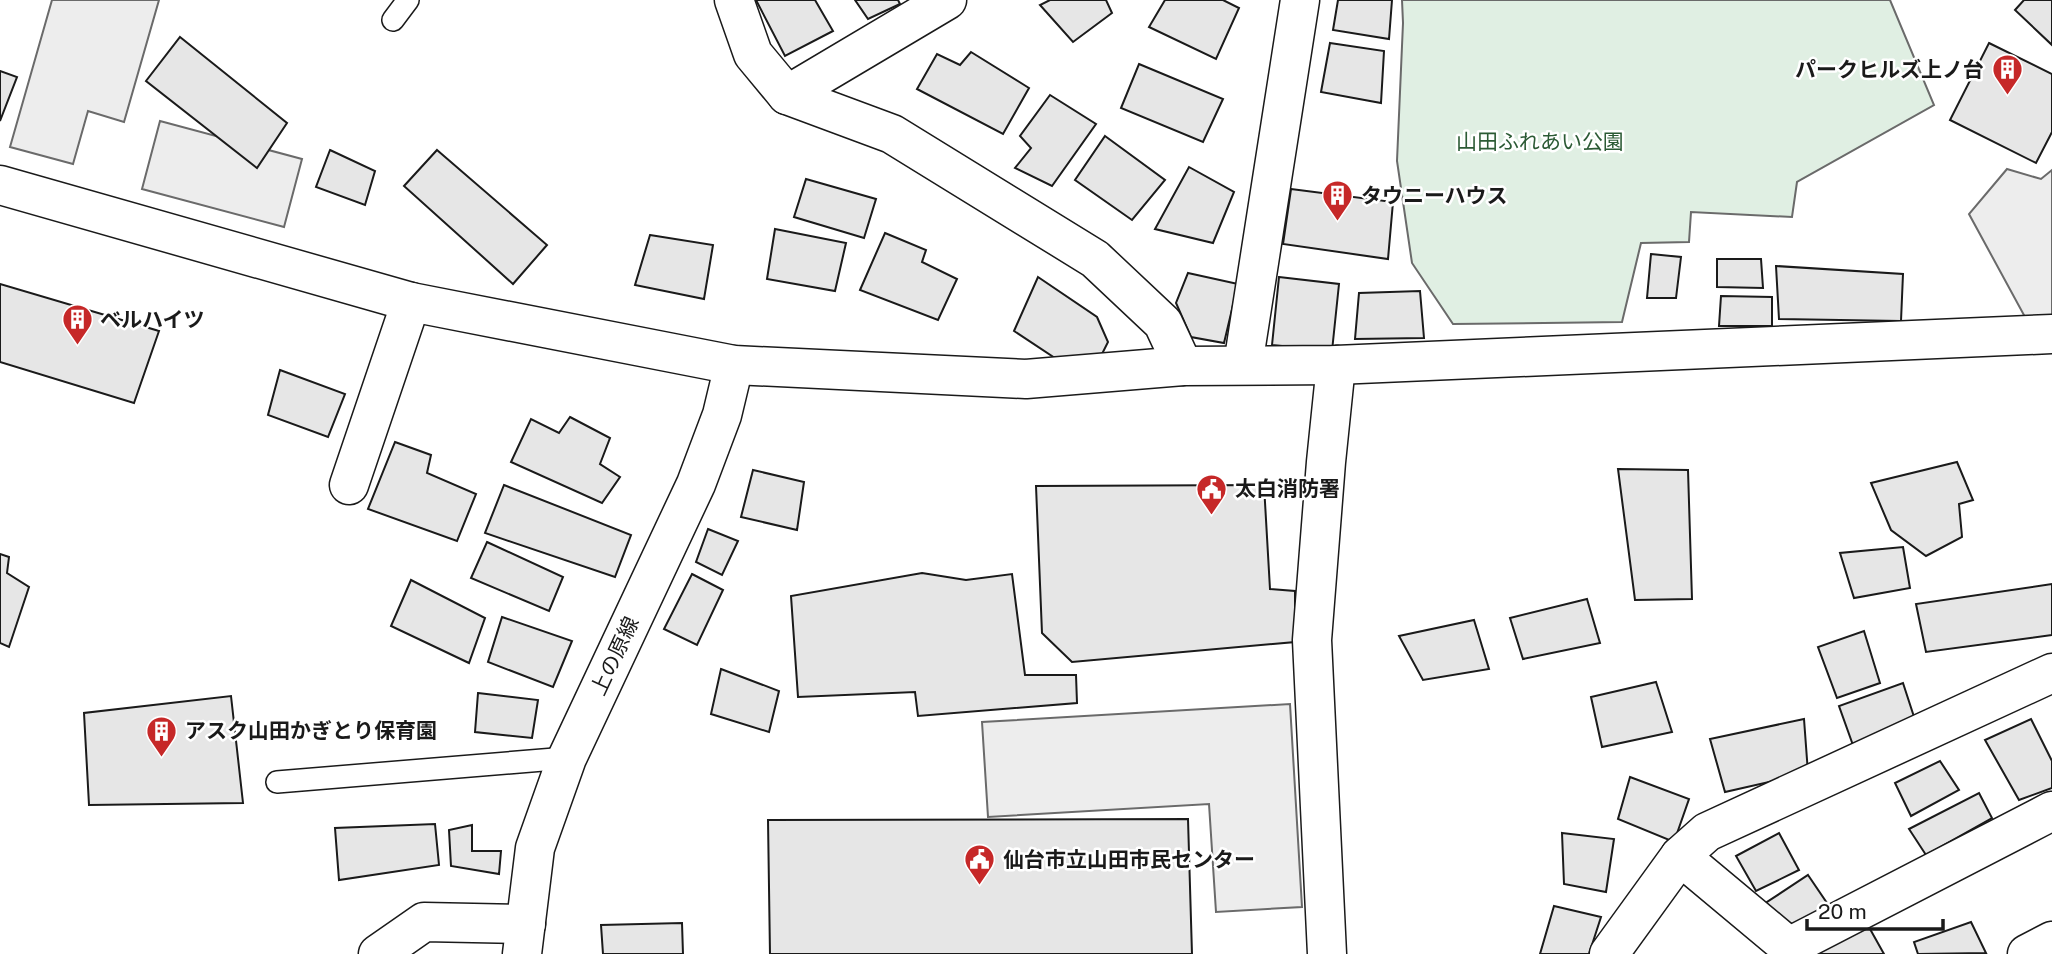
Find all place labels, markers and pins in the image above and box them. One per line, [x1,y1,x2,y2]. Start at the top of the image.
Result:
building icon: パークヒルズ上ノ台 [1990,53,2024,97]
place label: パークヒルズ上ノ台 [1795,57,1984,82]
building icon: タウニーハウス [1321,179,1355,223]
place label: タウニーハウス [1361,183,1508,208]
building icon: ベルハイツ [60,303,94,347]
place label: ベルハイツ [100,307,205,332]
public building icon: 太白消防署 [1195,472,1229,516]
place label: 太白消防署 [1235,476,1340,501]
building icon: アスク山田かぎとり保育園 [145,714,179,758]
place label: アスク山田かぎとり保育園 [185,718,437,743]
public building icon: 仙台市立山田市民センター [963,843,997,887]
place label: 仙台市立山田市民センター [1003,847,1255,872]

